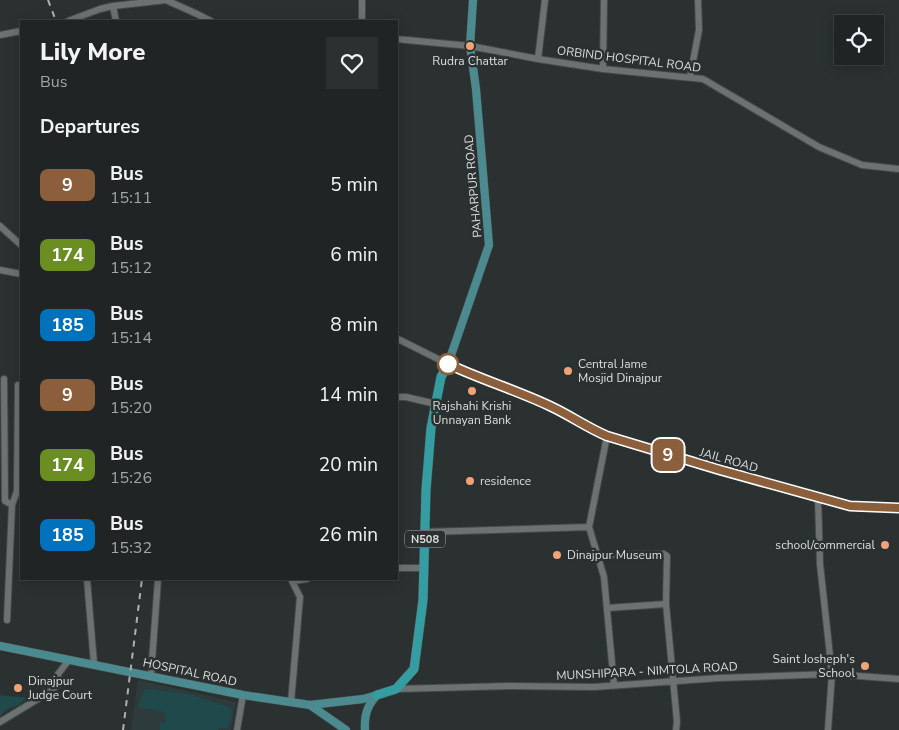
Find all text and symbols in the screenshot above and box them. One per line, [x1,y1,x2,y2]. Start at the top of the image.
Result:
map controls [834,15,884,65]
button: locate [834,15,884,65]
text: Lily More [40,36,145,68]
button: heart [326,37,378,89]
marker: Rudra Chattar [464,40,476,52]
street label: ORBIND HOSPITAL ROAD [556,42,702,76]
place label: Rudra Chattar [432,53,508,69]
text: Bus [40,71,68,93]
text: Departures [40,114,140,140]
street label: PAHARPUR ROAD [461,134,485,238]
text: Bus [110,161,143,187]
text: 5 min [330,172,378,198]
text: 9 [62,173,73,197]
text: 15:11 [110,187,152,209]
text: Bus [110,231,143,257]
text: 6 min [330,242,378,268]
text: 174 [51,243,84,267]
text: 15:12 [110,257,152,279]
text: Bus [110,301,143,327]
text: 8 min [330,312,378,338]
text: 185 [51,313,84,337]
text: 15:14 [110,327,152,349]
unlabelled marker [437,353,459,375]
place label: Central Jame Mosjid Dinajpur [578,356,663,386]
marker: Central Jame Mosjid Dinajpur [562,365,574,377]
text: Bus [110,371,143,397]
text: 14 min [319,382,378,408]
text: 9 [62,383,73,407]
marker: Rajshahi Krishi Unnayan Bank [466,385,478,397]
text: 15:20 [110,397,152,419]
place label: Rajshahi Krishi Unnayan Bank [433,398,512,428]
line badge: 9 [652,439,684,471]
text: Bus [110,441,143,467]
text: 9 [663,443,673,467]
street label: JAIL ROAD [697,444,760,476]
text: 20 min [319,452,378,478]
text: 174 [51,453,84,477]
text: 15:26 [110,467,152,489]
place label: residence [480,473,531,489]
marker: residence [464,475,476,487]
text: Bus [110,511,143,537]
text: 26 min [319,522,378,548]
text: 185 [51,523,84,547]
road number: N508 [405,530,445,548]
text: 15:32 [110,537,152,559]
place label: school/commercial [775,537,875,553]
marker: school/commercial [879,539,891,551]
place label: Dinajpur Museum [567,547,662,563]
marker: Dinajpur Museum [551,549,563,561]
place label: Saint Josheph's School [773,651,855,681]
street label: HOSPITAL ROAD [142,654,239,690]
street label: MUNSHIPARA - NIMTOLA ROAD [556,658,738,684]
marker: Saint Josheph's School [859,660,871,672]
place label: Dinajpur Judge Court [27,673,93,703]
marker: Dinajpur Judge Court [12,682,24,694]

